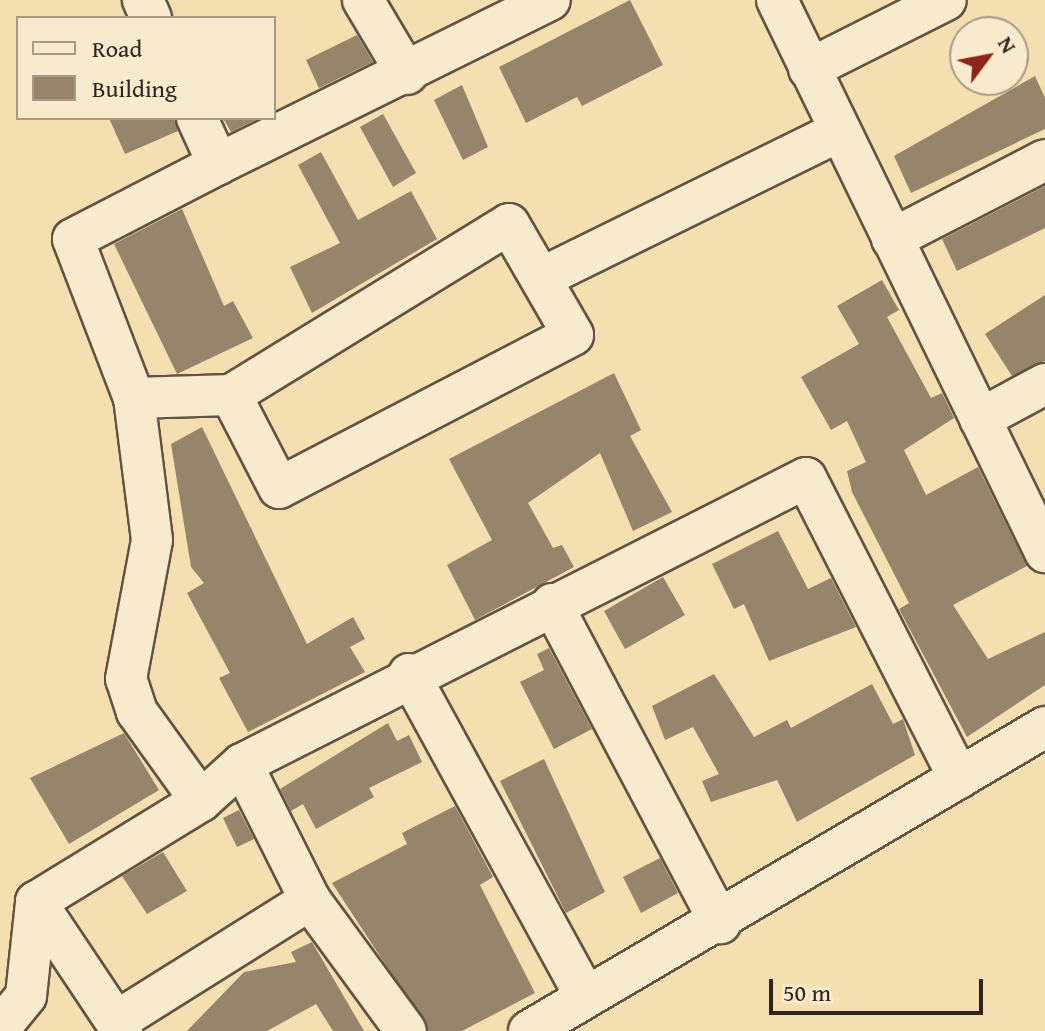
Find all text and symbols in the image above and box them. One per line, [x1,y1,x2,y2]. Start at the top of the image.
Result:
legend [16,16,276,120]
north arrow [949,16,1029,96]
text: N [990,30,1025,59]
text: Road [92,31,142,66]
text: Building [92,71,177,106]
scale bar [773,963,987,1013]
text: 50 m [783,975,831,1010]

